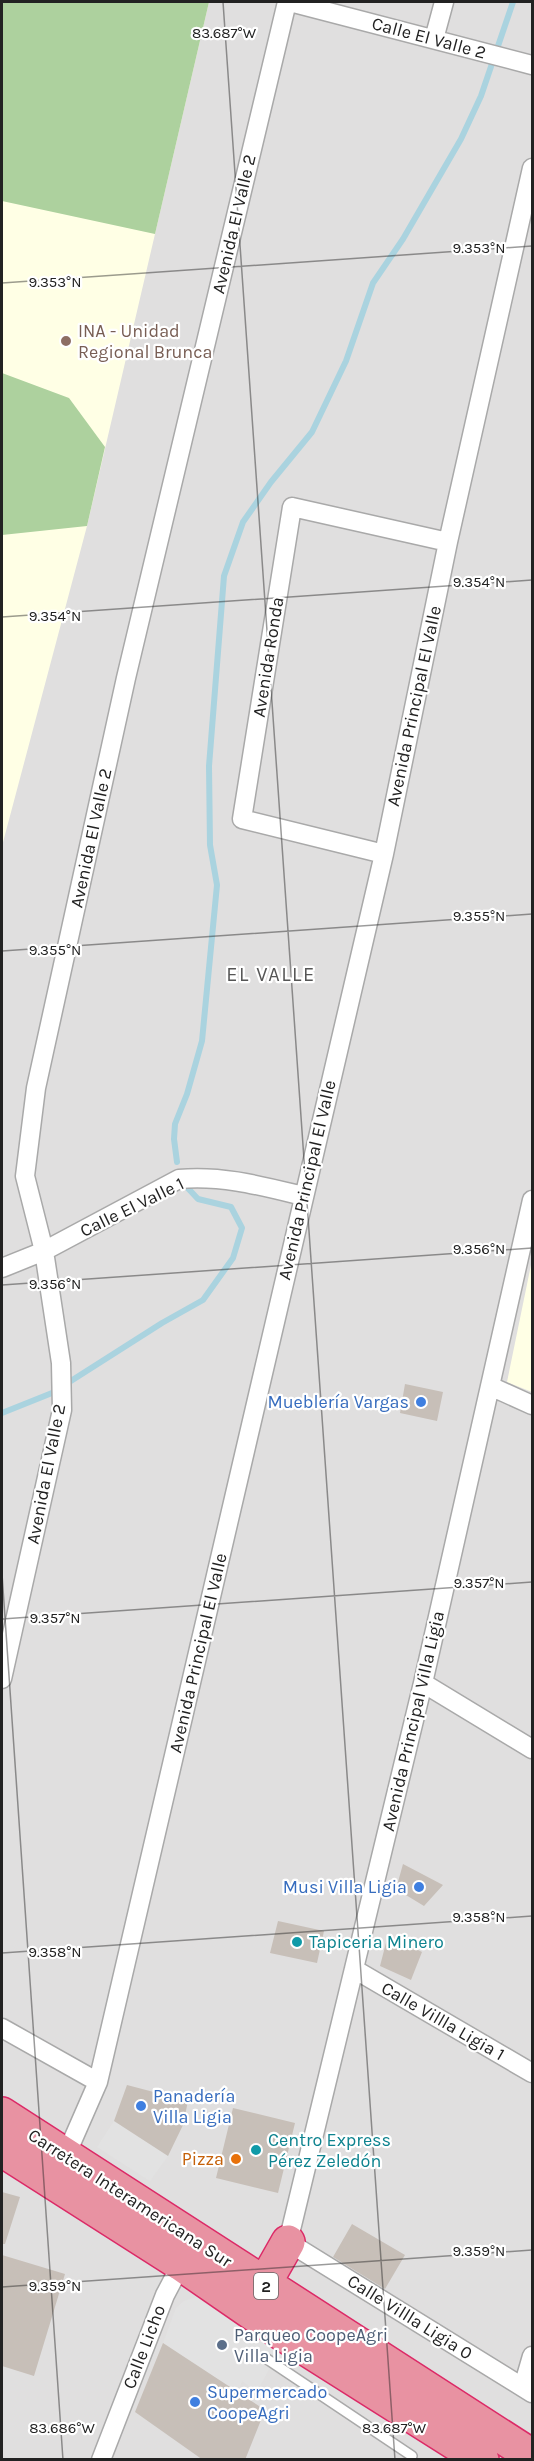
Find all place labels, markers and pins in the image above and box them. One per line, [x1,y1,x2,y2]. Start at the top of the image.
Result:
place label: INA - Unidad Regional Brunca [78,320,212,363]
marker: INA - Unidad Regional Brunca [59,334,73,348]
place label: Mueblería Vargas [267,1391,409,1413]
marker: Mueblería Vargas [414,1395,428,1409]
place label: Musi Villa Ligia [283,1876,407,1898]
marker: Musi Villa Ligia [412,1880,426,1894]
place label: Tapiceria Minero [309,1931,444,1953]
marker: Tapiceria Minero [290,1935,304,1949]
place label: Panadería Villa Ligia [153,2085,235,2128]
marker: Panadería Villa Ligia [134,2099,148,2113]
place label: Centro Express Pérez Zeledón [268,2129,391,2172]
marker: Centro Express Pérez Zeledón [249,2143,263,2157]
place label: Pizza [182,2148,224,2170]
marker: Pizza [229,2152,243,2166]
place label: Parqueo CoopeAgri Villa Ligia [234,2324,388,2367]
marker: Parqueo CoopeAgri Villa Ligia [215,2338,229,2352]
place label: Supermercado CoopeAgri [207,2381,327,2424]
marker: Supermercado CoopeAgri [188,2395,202,2409]

